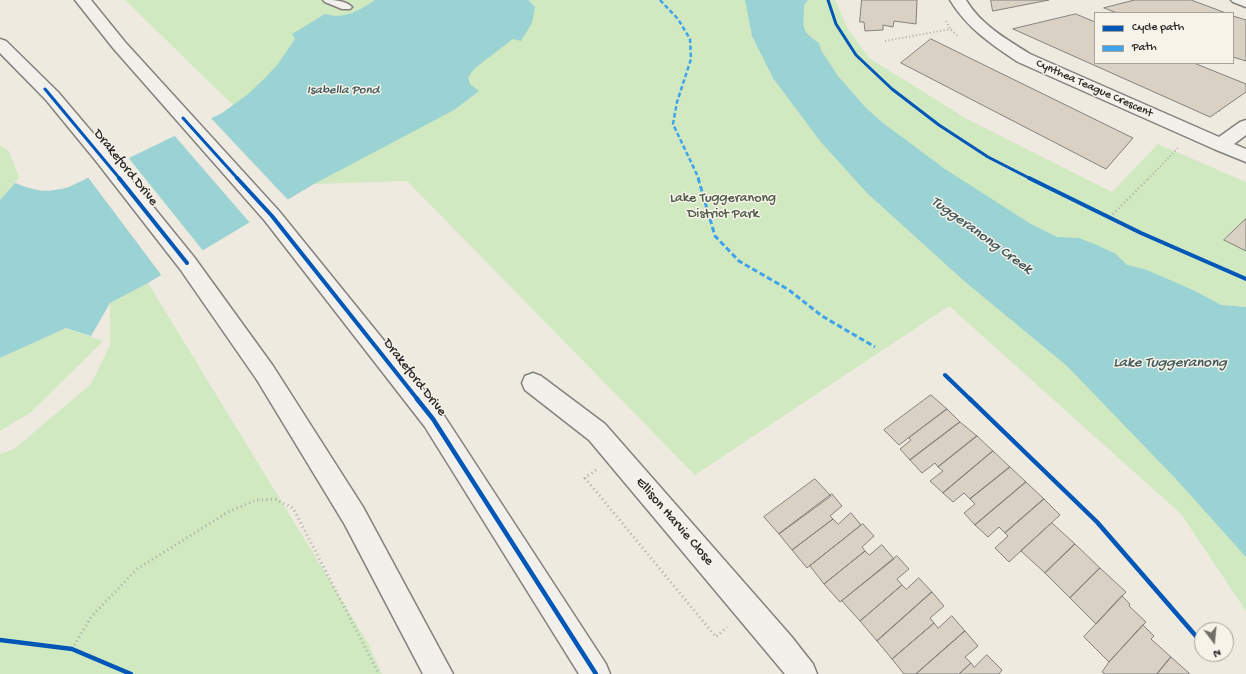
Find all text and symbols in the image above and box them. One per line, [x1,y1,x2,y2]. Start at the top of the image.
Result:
legend [1094,12,1234,64]
text: Cycle path [1132,21,1184,35]
text: Path [1132,41,1157,55]
street label: Cynthea Teague Crescent [1033,57,1155,121]
water label: Isabella Pond [307,83,379,99]
street label: Drakeford Drive [89,126,161,210]
park label: Lake Tuggeranong District Park [670,191,776,224]
water label: Tuggeranong Creek [927,193,1035,279]
street label: Drakeford Drive [378,336,450,420]
water label: Lake Tuggeranong [1113,355,1227,373]
street label: Ellison Harvie Close [631,475,717,569]
north arrow [1194,622,1234,662]
text: N [1212,646,1222,659]

